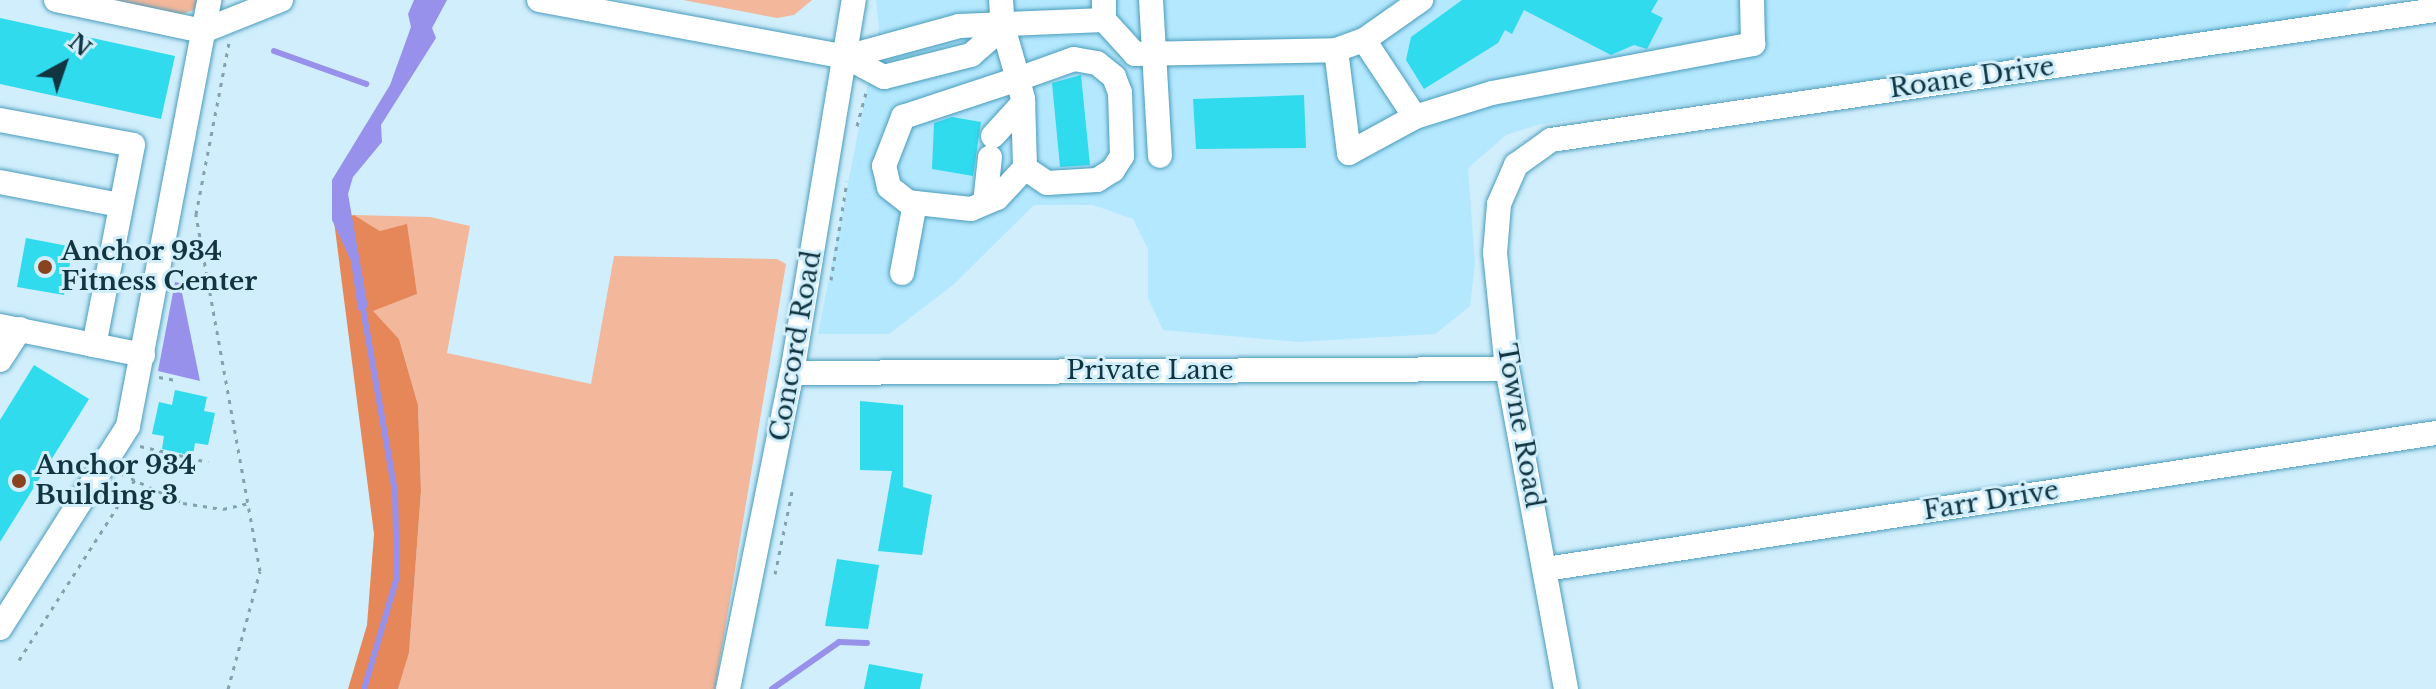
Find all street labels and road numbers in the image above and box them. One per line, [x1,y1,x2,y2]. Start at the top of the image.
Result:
street label: Roane Drive [1888,51,2056,105]
street label: Concord Road [764,248,828,444]
street label: Towne Road [1490,342,1550,510]
street label: Private Lane [1066,355,1234,387]
street label: Farr Drive [1921,475,2061,527]

